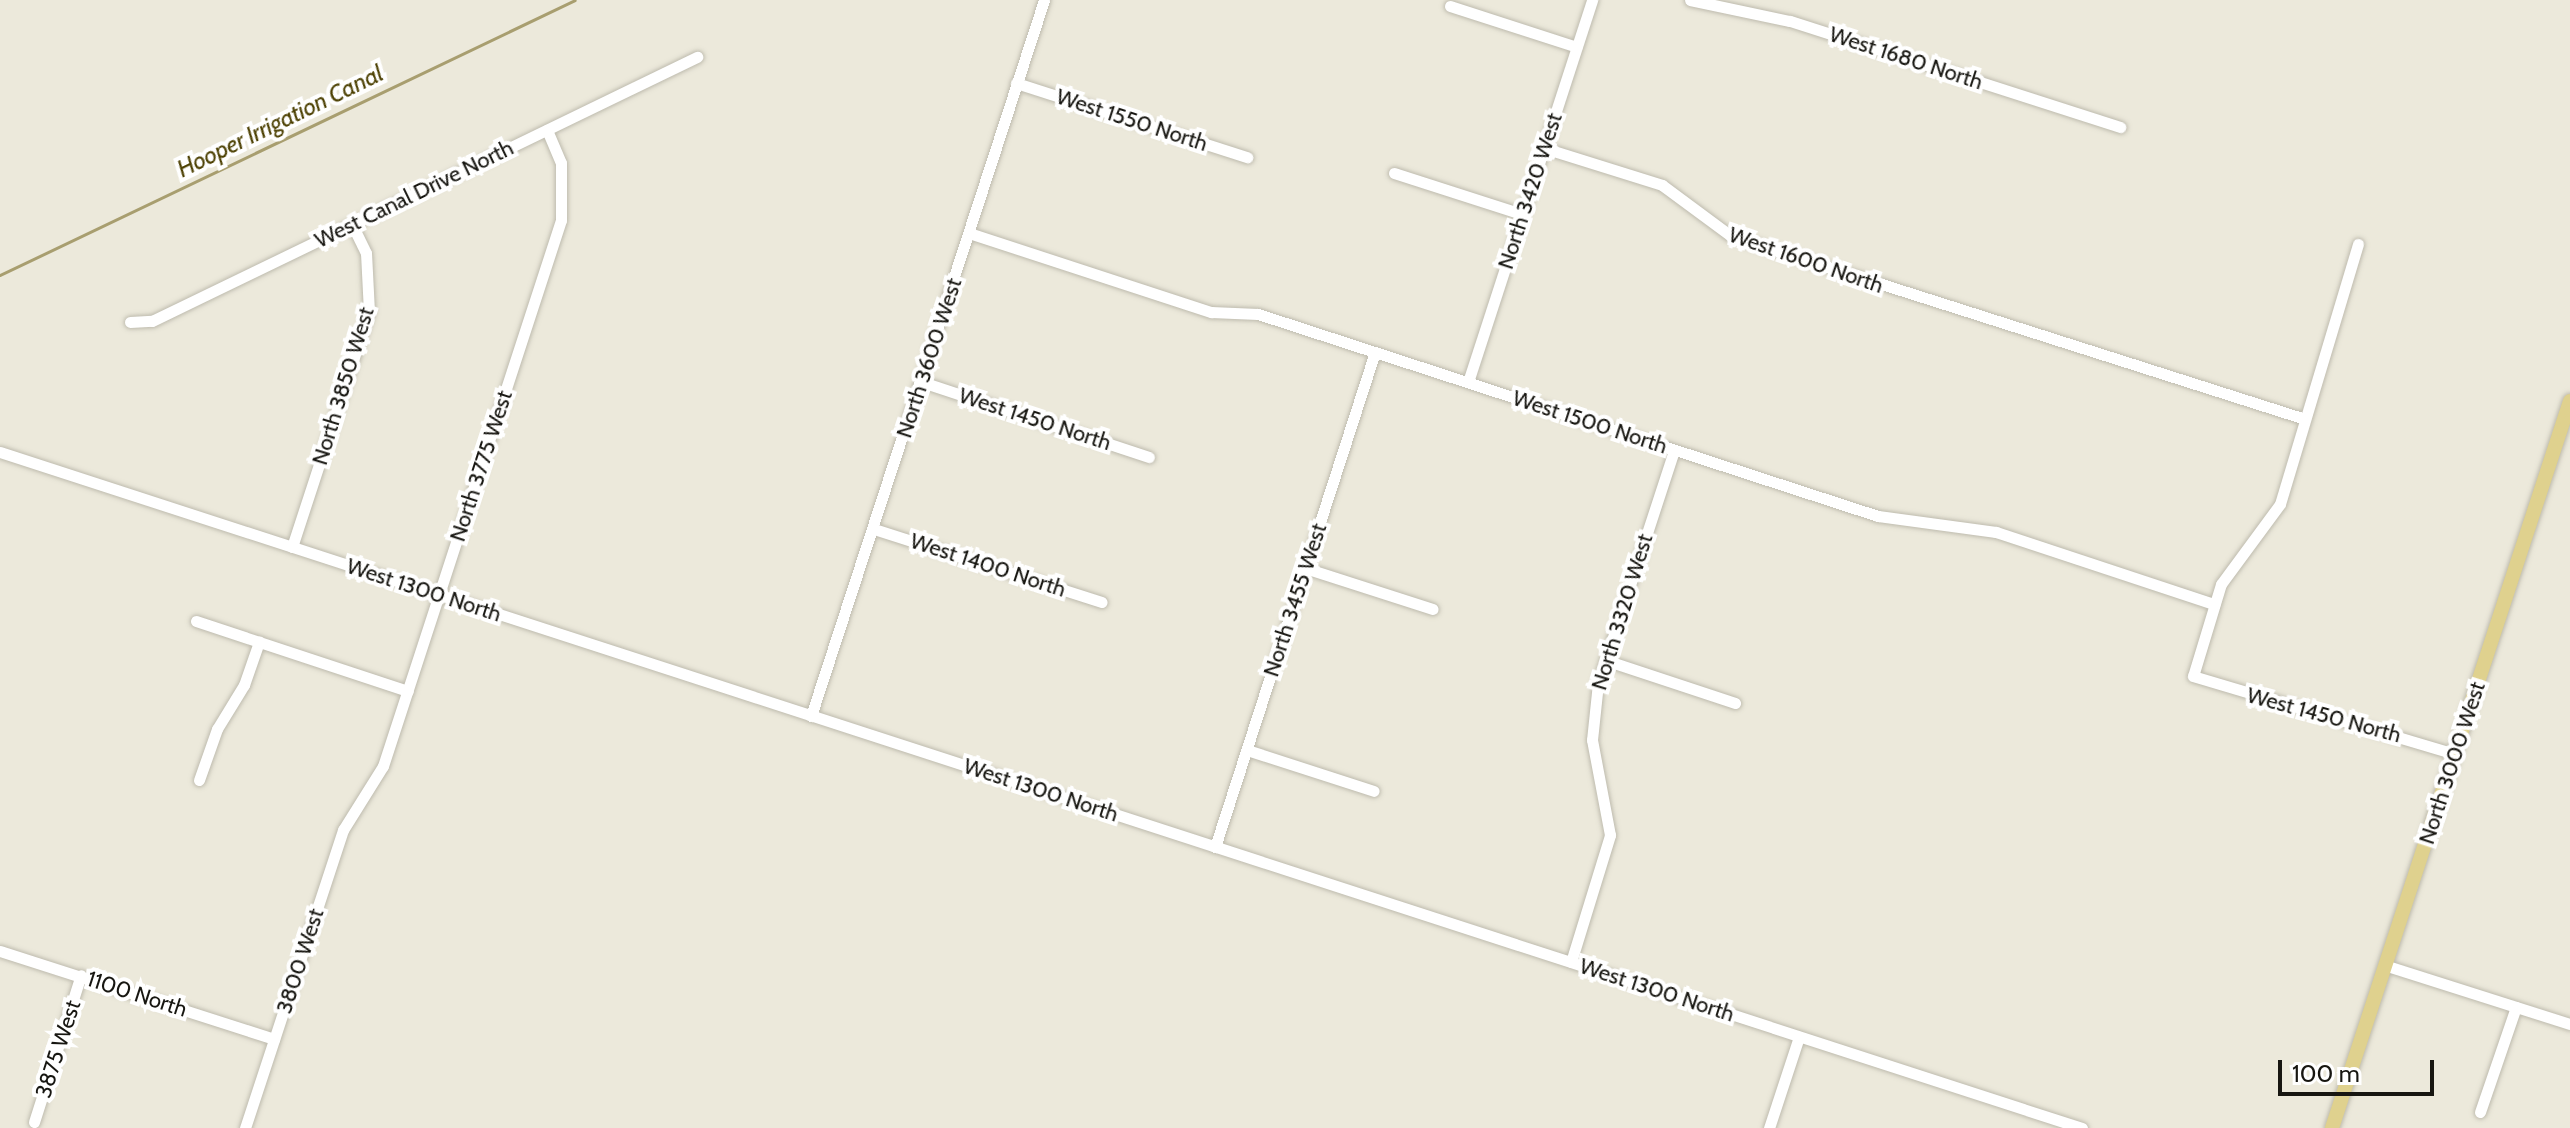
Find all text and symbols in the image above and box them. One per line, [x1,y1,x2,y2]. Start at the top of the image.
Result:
street label: West 1680 North [1826,21,1986,95]
water label: Hooper Irrigation Canal [172,59,388,183]
street label: West 1550 North [1053,83,1211,157]
street label: North 3420 West [1492,110,1568,272]
street label: West Canal Drive North [310,134,518,254]
street label: West 1600 North [1725,221,1887,299]
street label: North 3600 West [891,275,967,441]
street label: North 3850 West [306,304,380,468]
street label: West 1450 North [956,382,1114,456]
street label: West 1500 North [1509,385,1671,459]
street label: North 3775 West [444,387,518,545]
street label: North 3455 West [1258,520,1332,680]
street label: West 1400 North [907,527,1069,603]
street label: North 3320 West [1586,531,1658,693]
street label: West 1300 North [343,553,505,627]
street label: North 3000 West [2413,678,2491,848]
street label: West 1450 North [2244,682,2404,748]
street label: West 1300 North [960,753,1122,827]
street label: 3800 West [271,905,329,1017]
street label: West 1300 North [1576,953,1738,1027]
street label: 1100 North [84,965,190,1023]
street label: 3875 West [30,997,86,1101]
scale bar [2282,1044,2438,1094]
text: 100 m [2292,1059,2360,1088]

